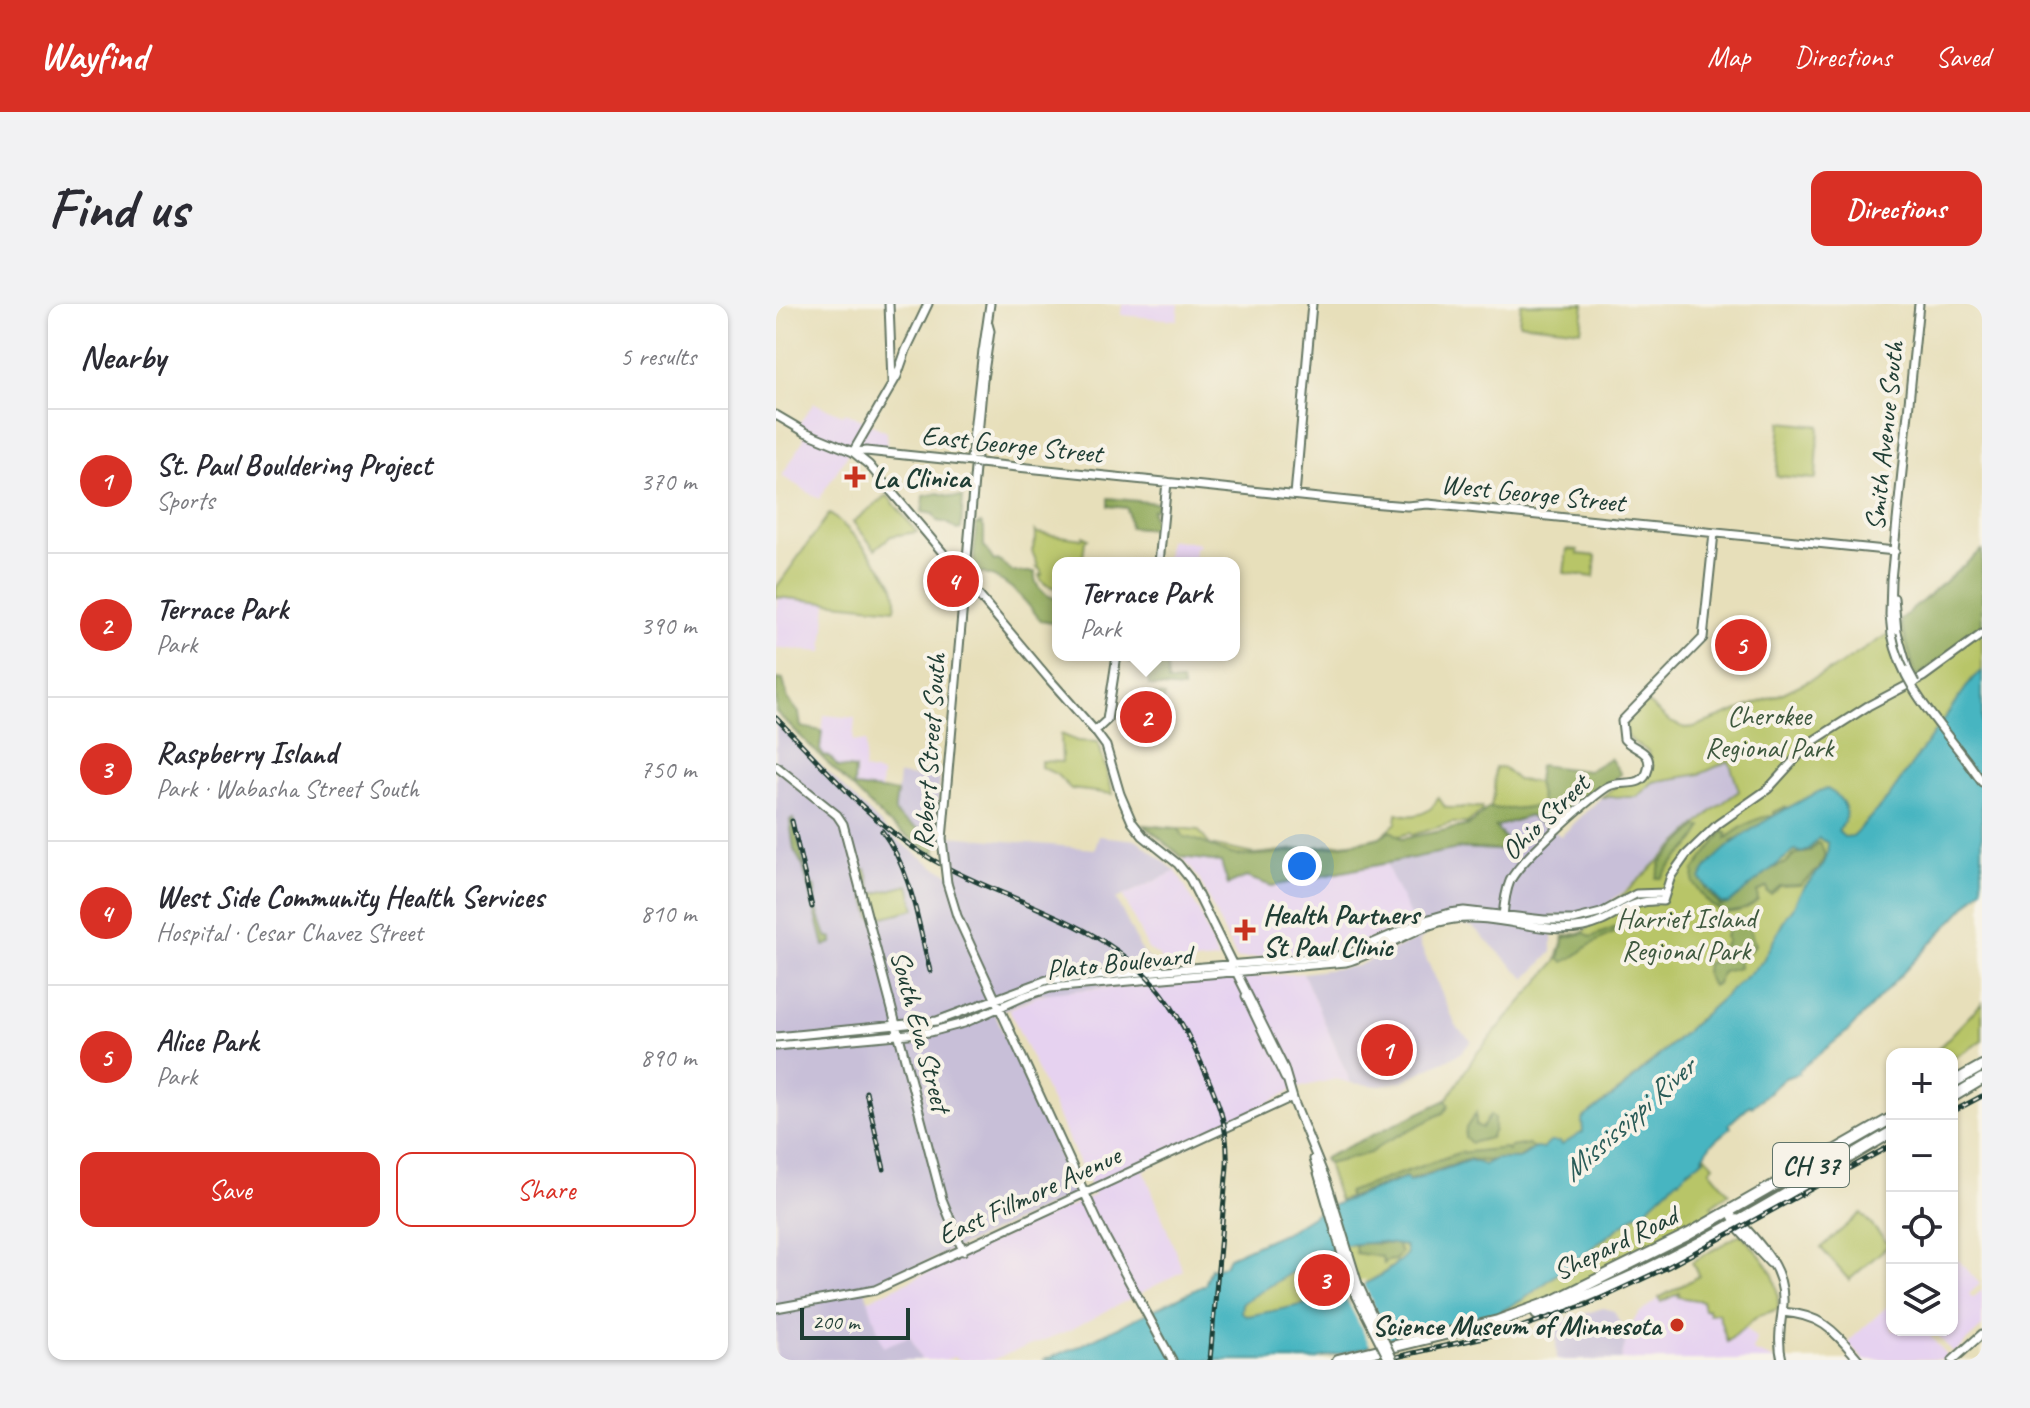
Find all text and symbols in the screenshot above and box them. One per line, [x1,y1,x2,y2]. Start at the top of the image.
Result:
text: Wayfind [40,33,147,80]
text: Map [1707,39,1750,74]
text: Directions [1794,39,1892,74]
text: Saved [1936,39,1990,74]
button: Directions [1811,171,1982,246]
text: Find us [48,173,188,244]
text: Nearby [80,335,166,378]
street label: Smith Avenue South [1857,338,1911,532]
text: 5 results [620,340,696,373]
street label: East George Street [920,417,1107,471]
text: St. Paul Bouldering Project [156,446,432,484]
place label: La Clinica [873,460,972,495]
text: 1 [100,465,112,498]
text: 370 m [640,465,696,498]
marker: La Clinica [844,466,866,488]
street label: West George Street [1439,466,1629,520]
text: Sports [156,484,214,517]
pin: 4 [927,551,979,611]
popup [1052,557,1240,661]
text: Terrace Park [1080,574,1212,612]
text: Terrace Park [156,590,288,628]
text: 2 [100,609,112,642]
text: 390 m [640,609,696,642]
text: Park [1080,612,1121,645]
pin: 5 [1715,615,1767,675]
text: Park [156,628,197,661]
street label: Robert Street South [905,651,953,850]
pin: 2 [1120,687,1172,747]
park label: Cherokee Regional Park [1705,698,1835,765]
text: Raspberry Island [156,734,337,772]
text: 3 [100,753,112,786]
text: 750 m [640,753,696,786]
street label: Ohio Street [1493,764,1598,868]
text: Park · Wabasha Street South [156,772,419,805]
your location [1282,846,1322,886]
text: West Side Community Health Services [156,878,544,916]
text: 4 [100,897,112,930]
text: 810 m [640,897,696,930]
place label: Health Partners St Paul Clinic [1263,897,1422,964]
park label: Harriet Island Regional Park [1616,901,1760,968]
text: Hospital · Cesar Chavez Street [156,916,423,949]
marker: Health Partners St Paul Clinic [1234,919,1256,941]
street label: Plato Boulevard [1044,937,1198,987]
street label: South Eva Street [883,946,960,1119]
pin: 1 [1361,1020,1413,1080]
text: Alice Park [156,1022,258,1060]
text: 5 [100,1041,112,1074]
text: 890 m [640,1041,696,1074]
water label: Mississippi River [1553,1046,1706,1189]
map controls [1886,1048,1958,1336]
button: + [1886,1048,1958,1120]
text: Park [156,1060,197,1093]
button: − [1886,1120,1958,1192]
street label: East Fillmore Avenue [932,1137,1128,1253]
road number: CH 37 [1773,1143,1849,1187]
button: Save [80,1152,380,1227]
button: Share [396,1152,696,1227]
button: locate [1886,1192,1958,1264]
street label: Shepard Road [1547,1196,1686,1288]
pin: 3 [1298,1250,1350,1310]
button: layers [1886,1264,1958,1336]
scale bar [800,1304,910,1340]
text: 200 m [812,1308,859,1336]
place label: Science Museum of Minnesota [1372,1308,1664,1343]
marker: Science Museum of Minnesota [1668,1316,1686,1334]

